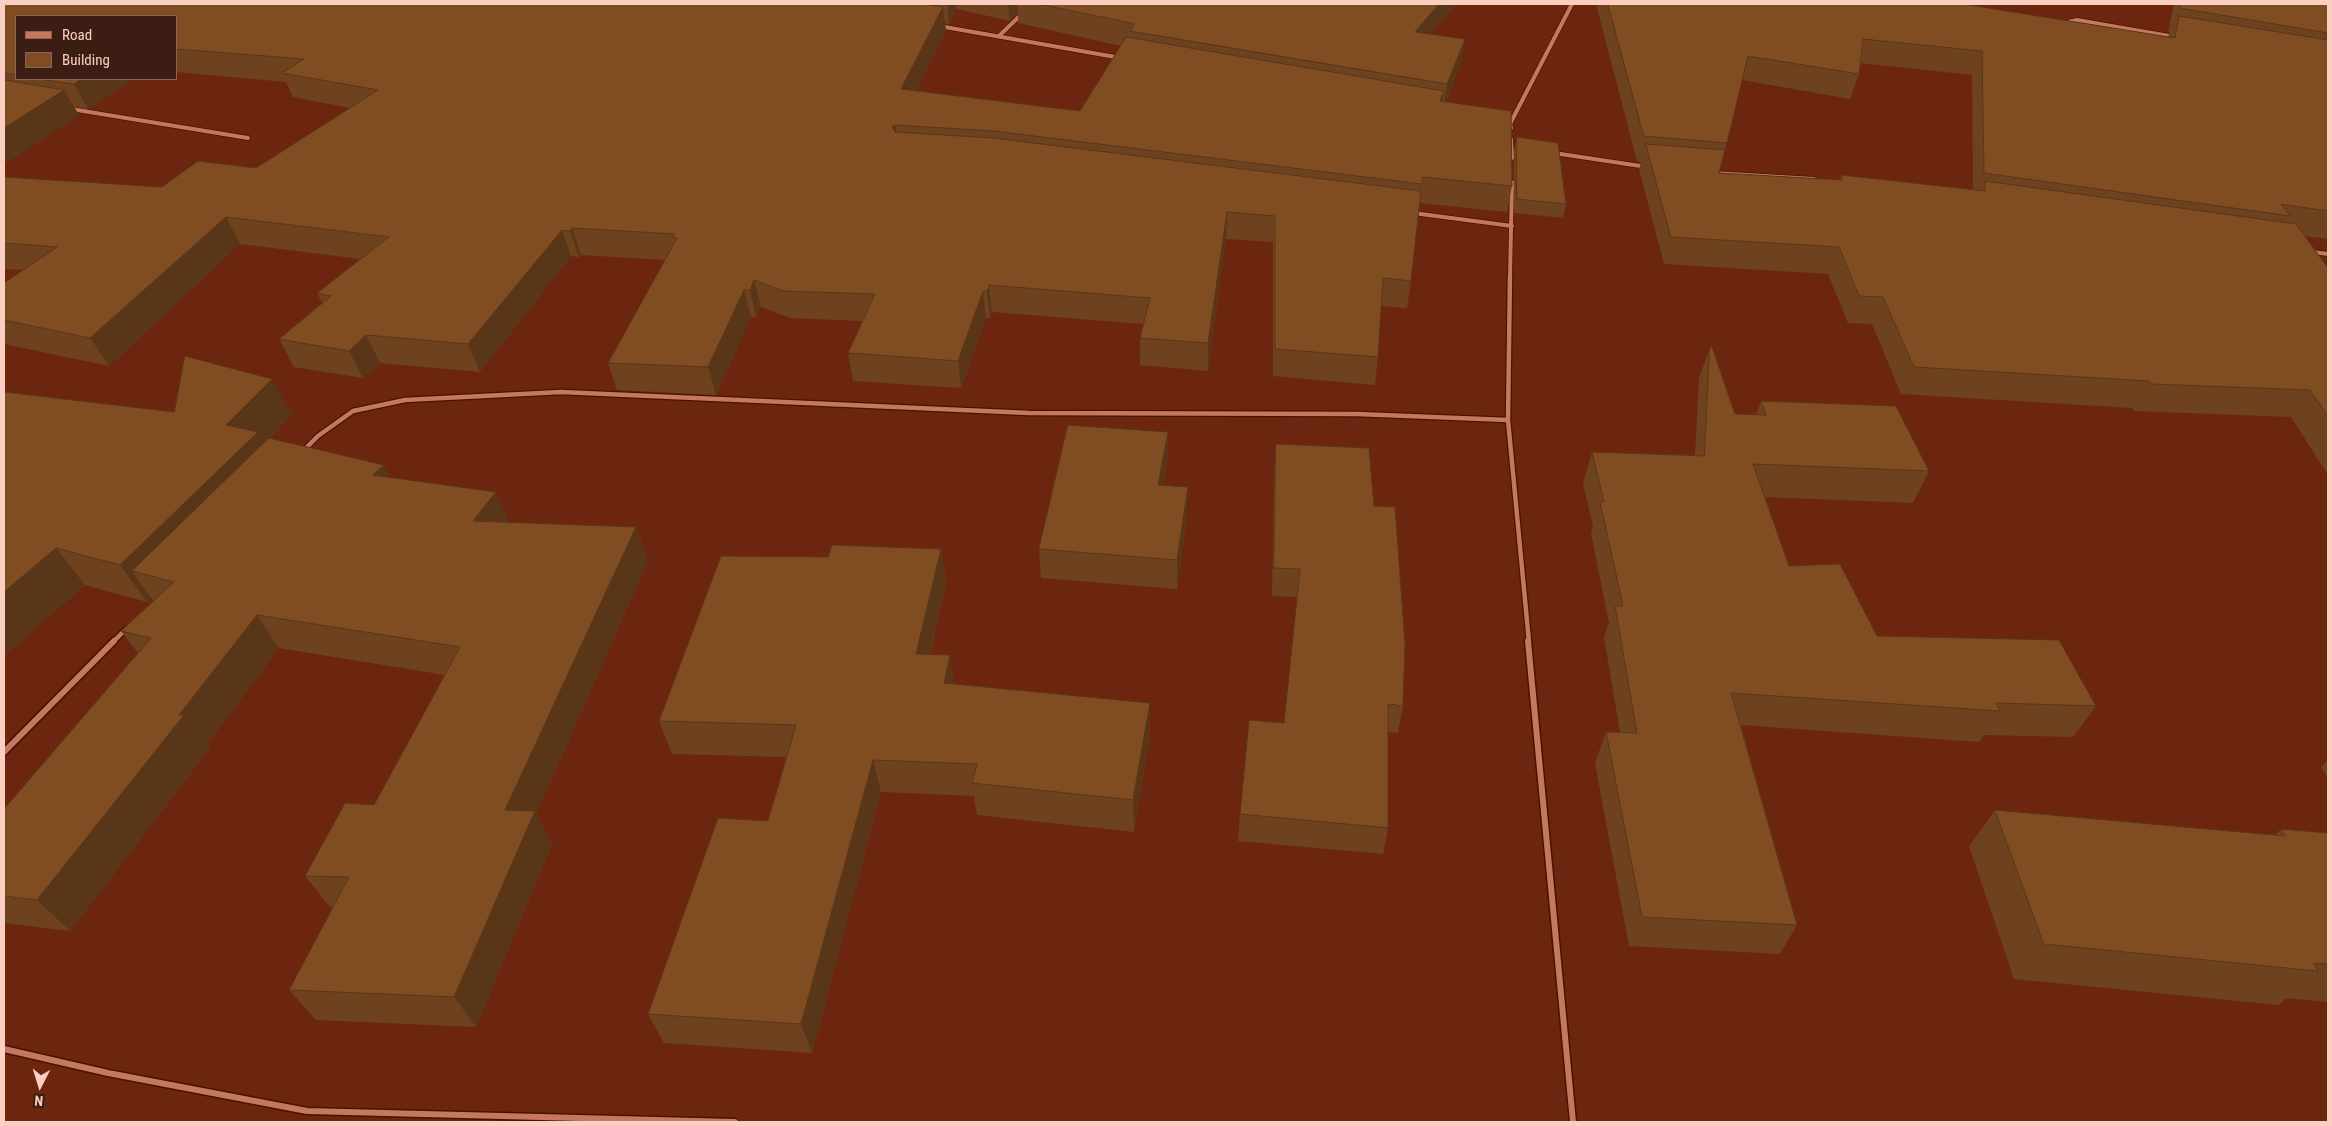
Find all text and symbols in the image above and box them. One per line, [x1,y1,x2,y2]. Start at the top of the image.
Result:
legend [15,15,178,80]
text: Road [62,26,92,44]
text: Building [62,51,110,69]
north arrow [15,1061,65,1111]
text: N [34,1093,44,1109]

